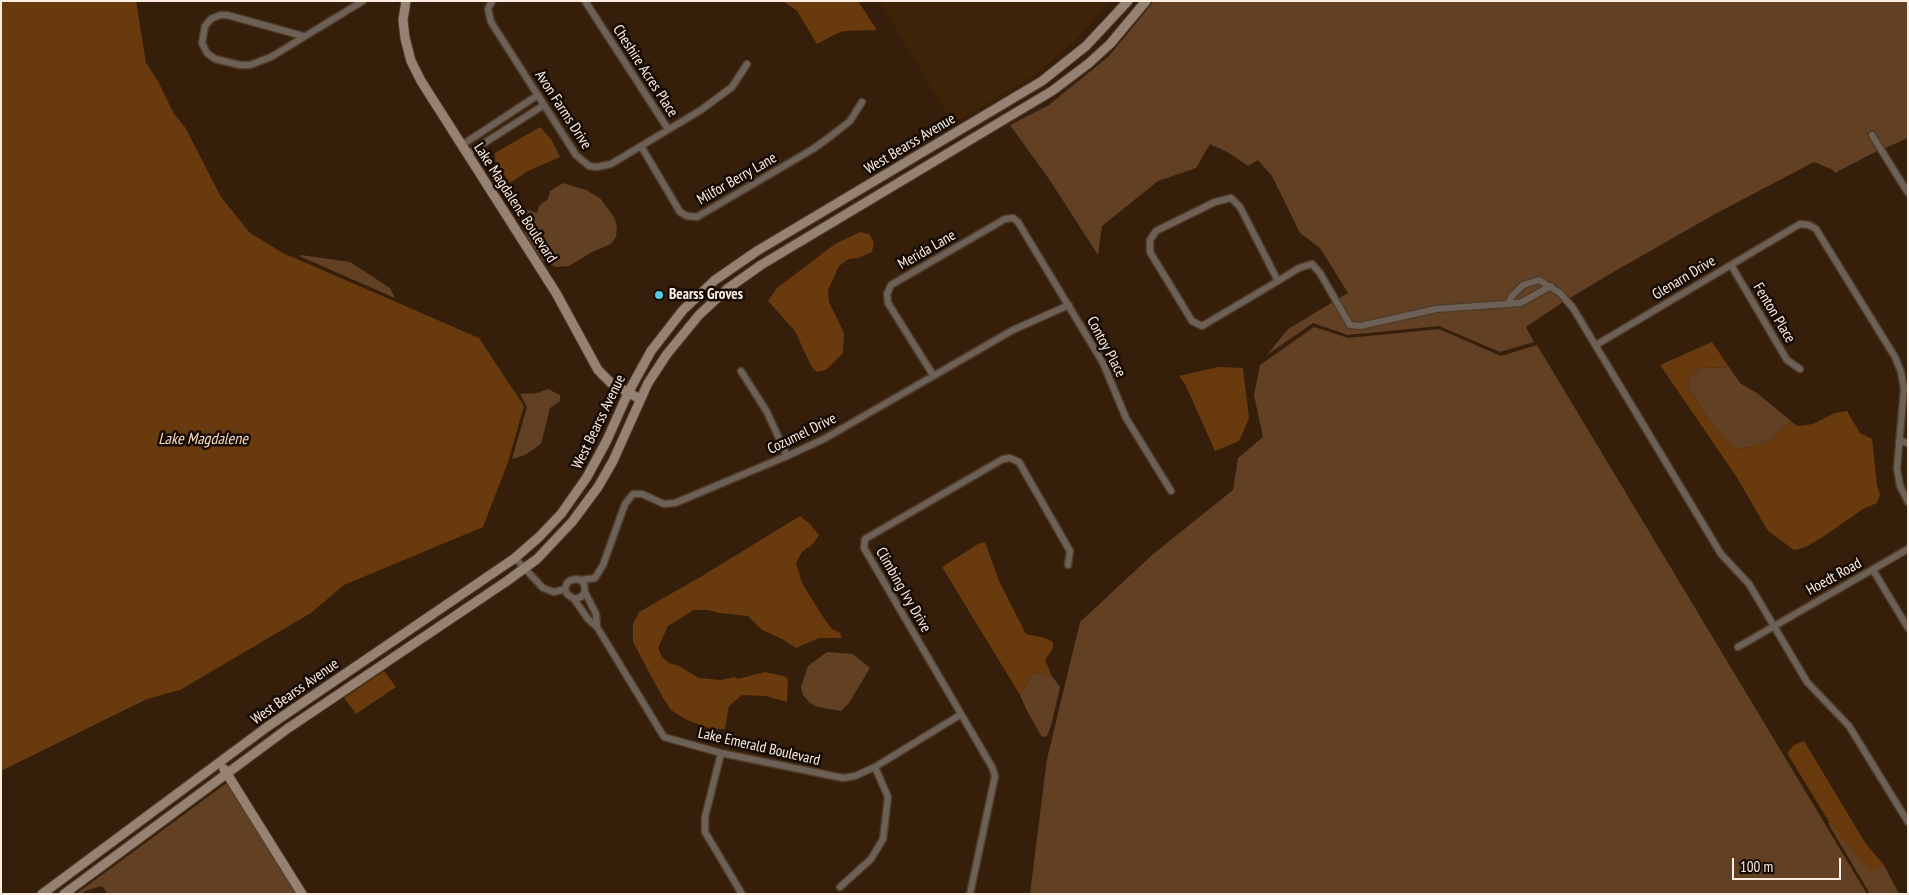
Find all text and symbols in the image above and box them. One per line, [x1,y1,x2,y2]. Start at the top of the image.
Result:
street label: Cheshire Acres Place [608,21,682,121]
street label: Avon Farms Drive [531,67,595,153]
street label: West Bearss Avenue [861,110,959,178]
street label: Lake Magdalene Boulevard [470,140,560,266]
street label: Milfor Berry Lane [694,149,780,209]
street label: Merida Lane [895,226,959,274]
street label: Glenarn Drive [1649,252,1719,304]
street label: Fenton Place [1749,280,1799,346]
place label: Bearss Groves [669,286,743,304]
marker: Bearss Groves [653,289,665,301]
street label: Contoy Place [1083,314,1129,380]
street label: West Bearss Avenue [568,372,630,472]
street label: Cozumel Drive [765,410,839,458]
water label: Lake Magdalene [158,429,248,449]
street label: Climbing Ivy Drive [871,544,935,636]
street label: Hoedt Road [1803,555,1865,599]
street label: West Bearss Avenue [248,655,342,729]
street label: Lake Emerald Boulevard [696,724,822,770]
scale bar [1734,848,1843,880]
text: 100 m [1740,857,1773,876]

